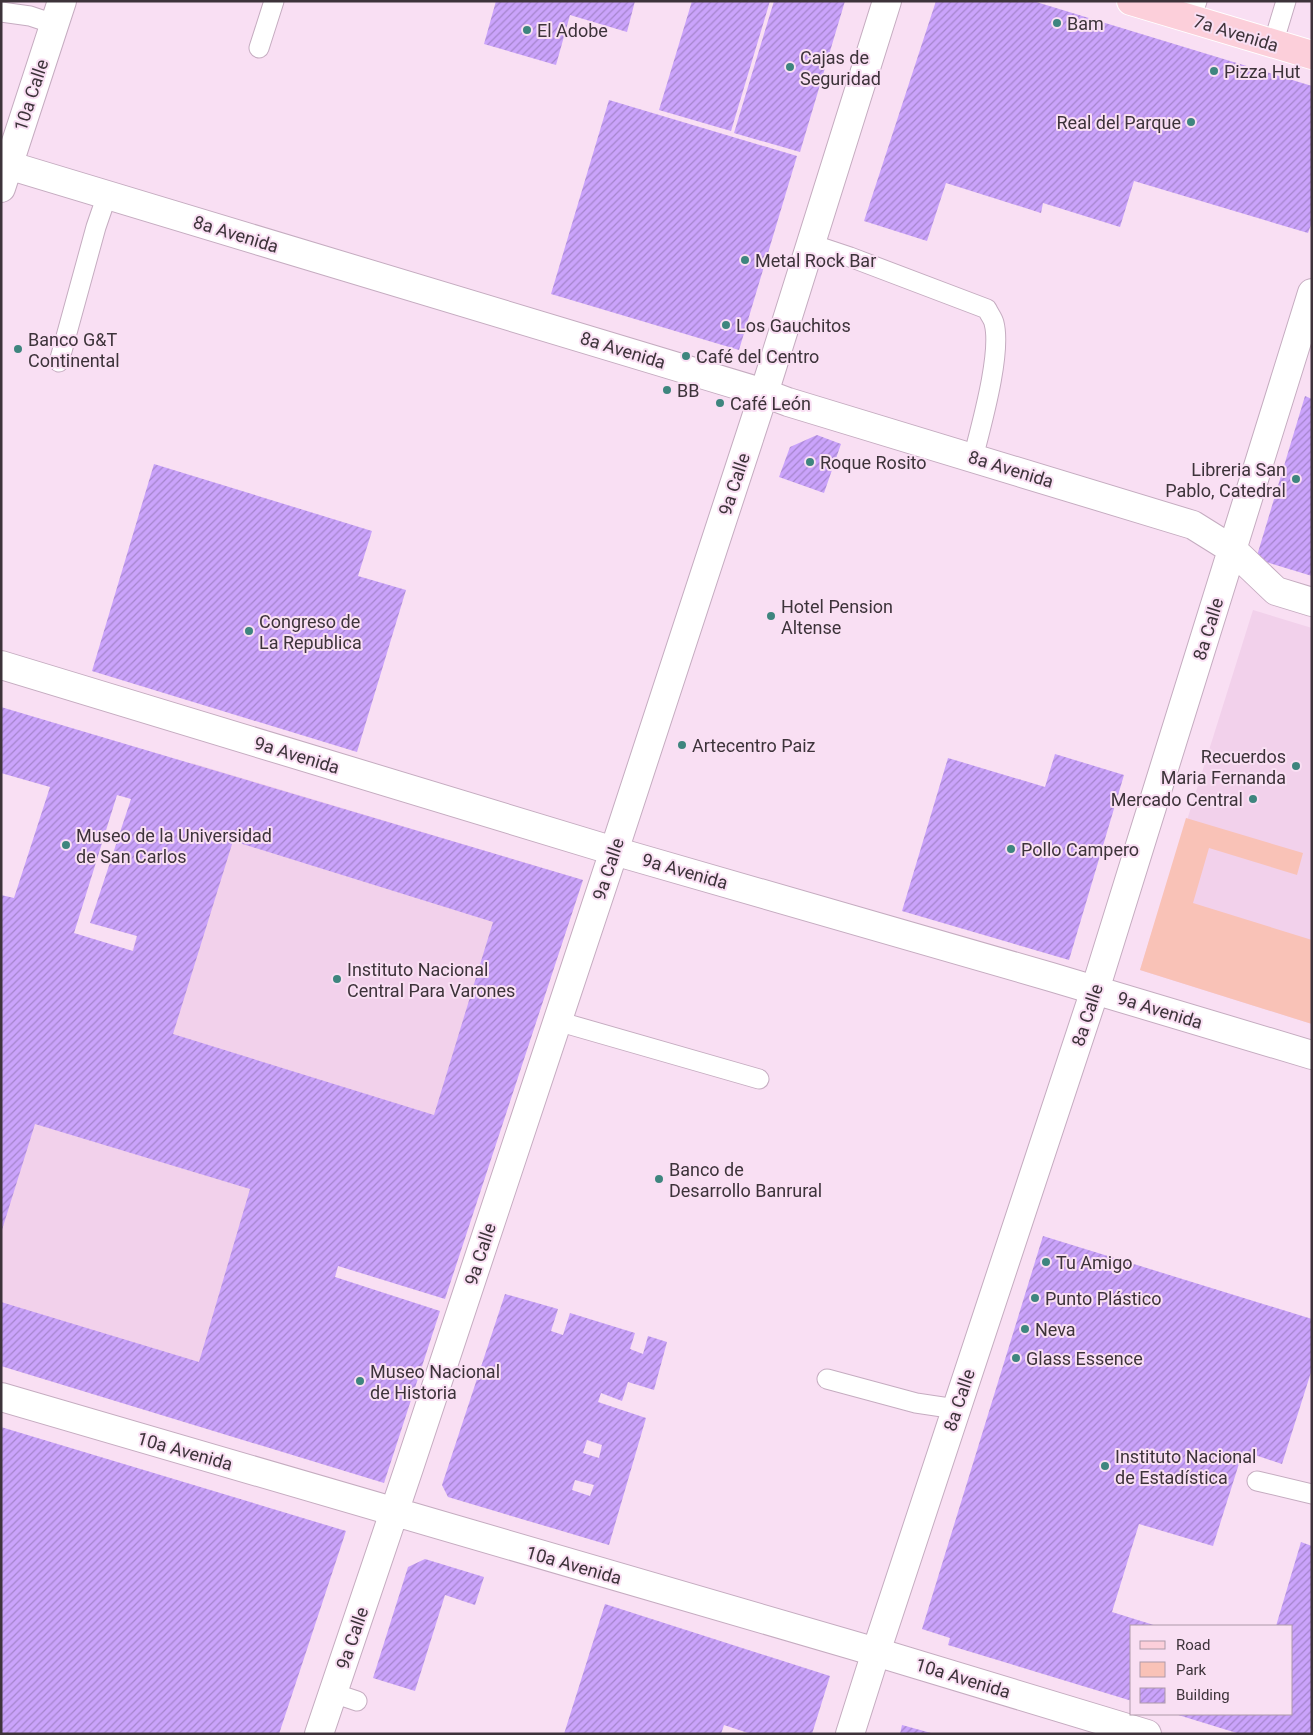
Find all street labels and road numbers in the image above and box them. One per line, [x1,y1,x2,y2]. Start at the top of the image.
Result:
street label: 7a Avenida [1191,10,1281,56]
street label: 10a Calle [10,56,52,134]
street label: 8a Avenida [191,211,281,257]
street label: 8a Avenida [578,327,668,373]
street label: 8a Avenida [966,446,1056,492]
street label: 9a Calle [714,450,754,518]
street label: 8a Calle [1189,595,1227,663]
street label: 9a Avenida [252,732,342,778]
street label: 9a Calle [588,835,628,903]
street label: 9a Avenida [640,849,730,893]
street label: 8a Calle [1067,981,1107,1049]
street label: 9a Avenida [1115,987,1205,1033]
street label: 9a Calle [460,1220,500,1288]
street label: 8a Calle [939,1366,979,1434]
street label: 10a Avenida [135,1427,235,1475]
street label: 10a Avenida [524,1541,624,1589]
street label: 9a Calle [332,1604,372,1672]
street label: 10a Avenida [913,1654,1013,1702]

